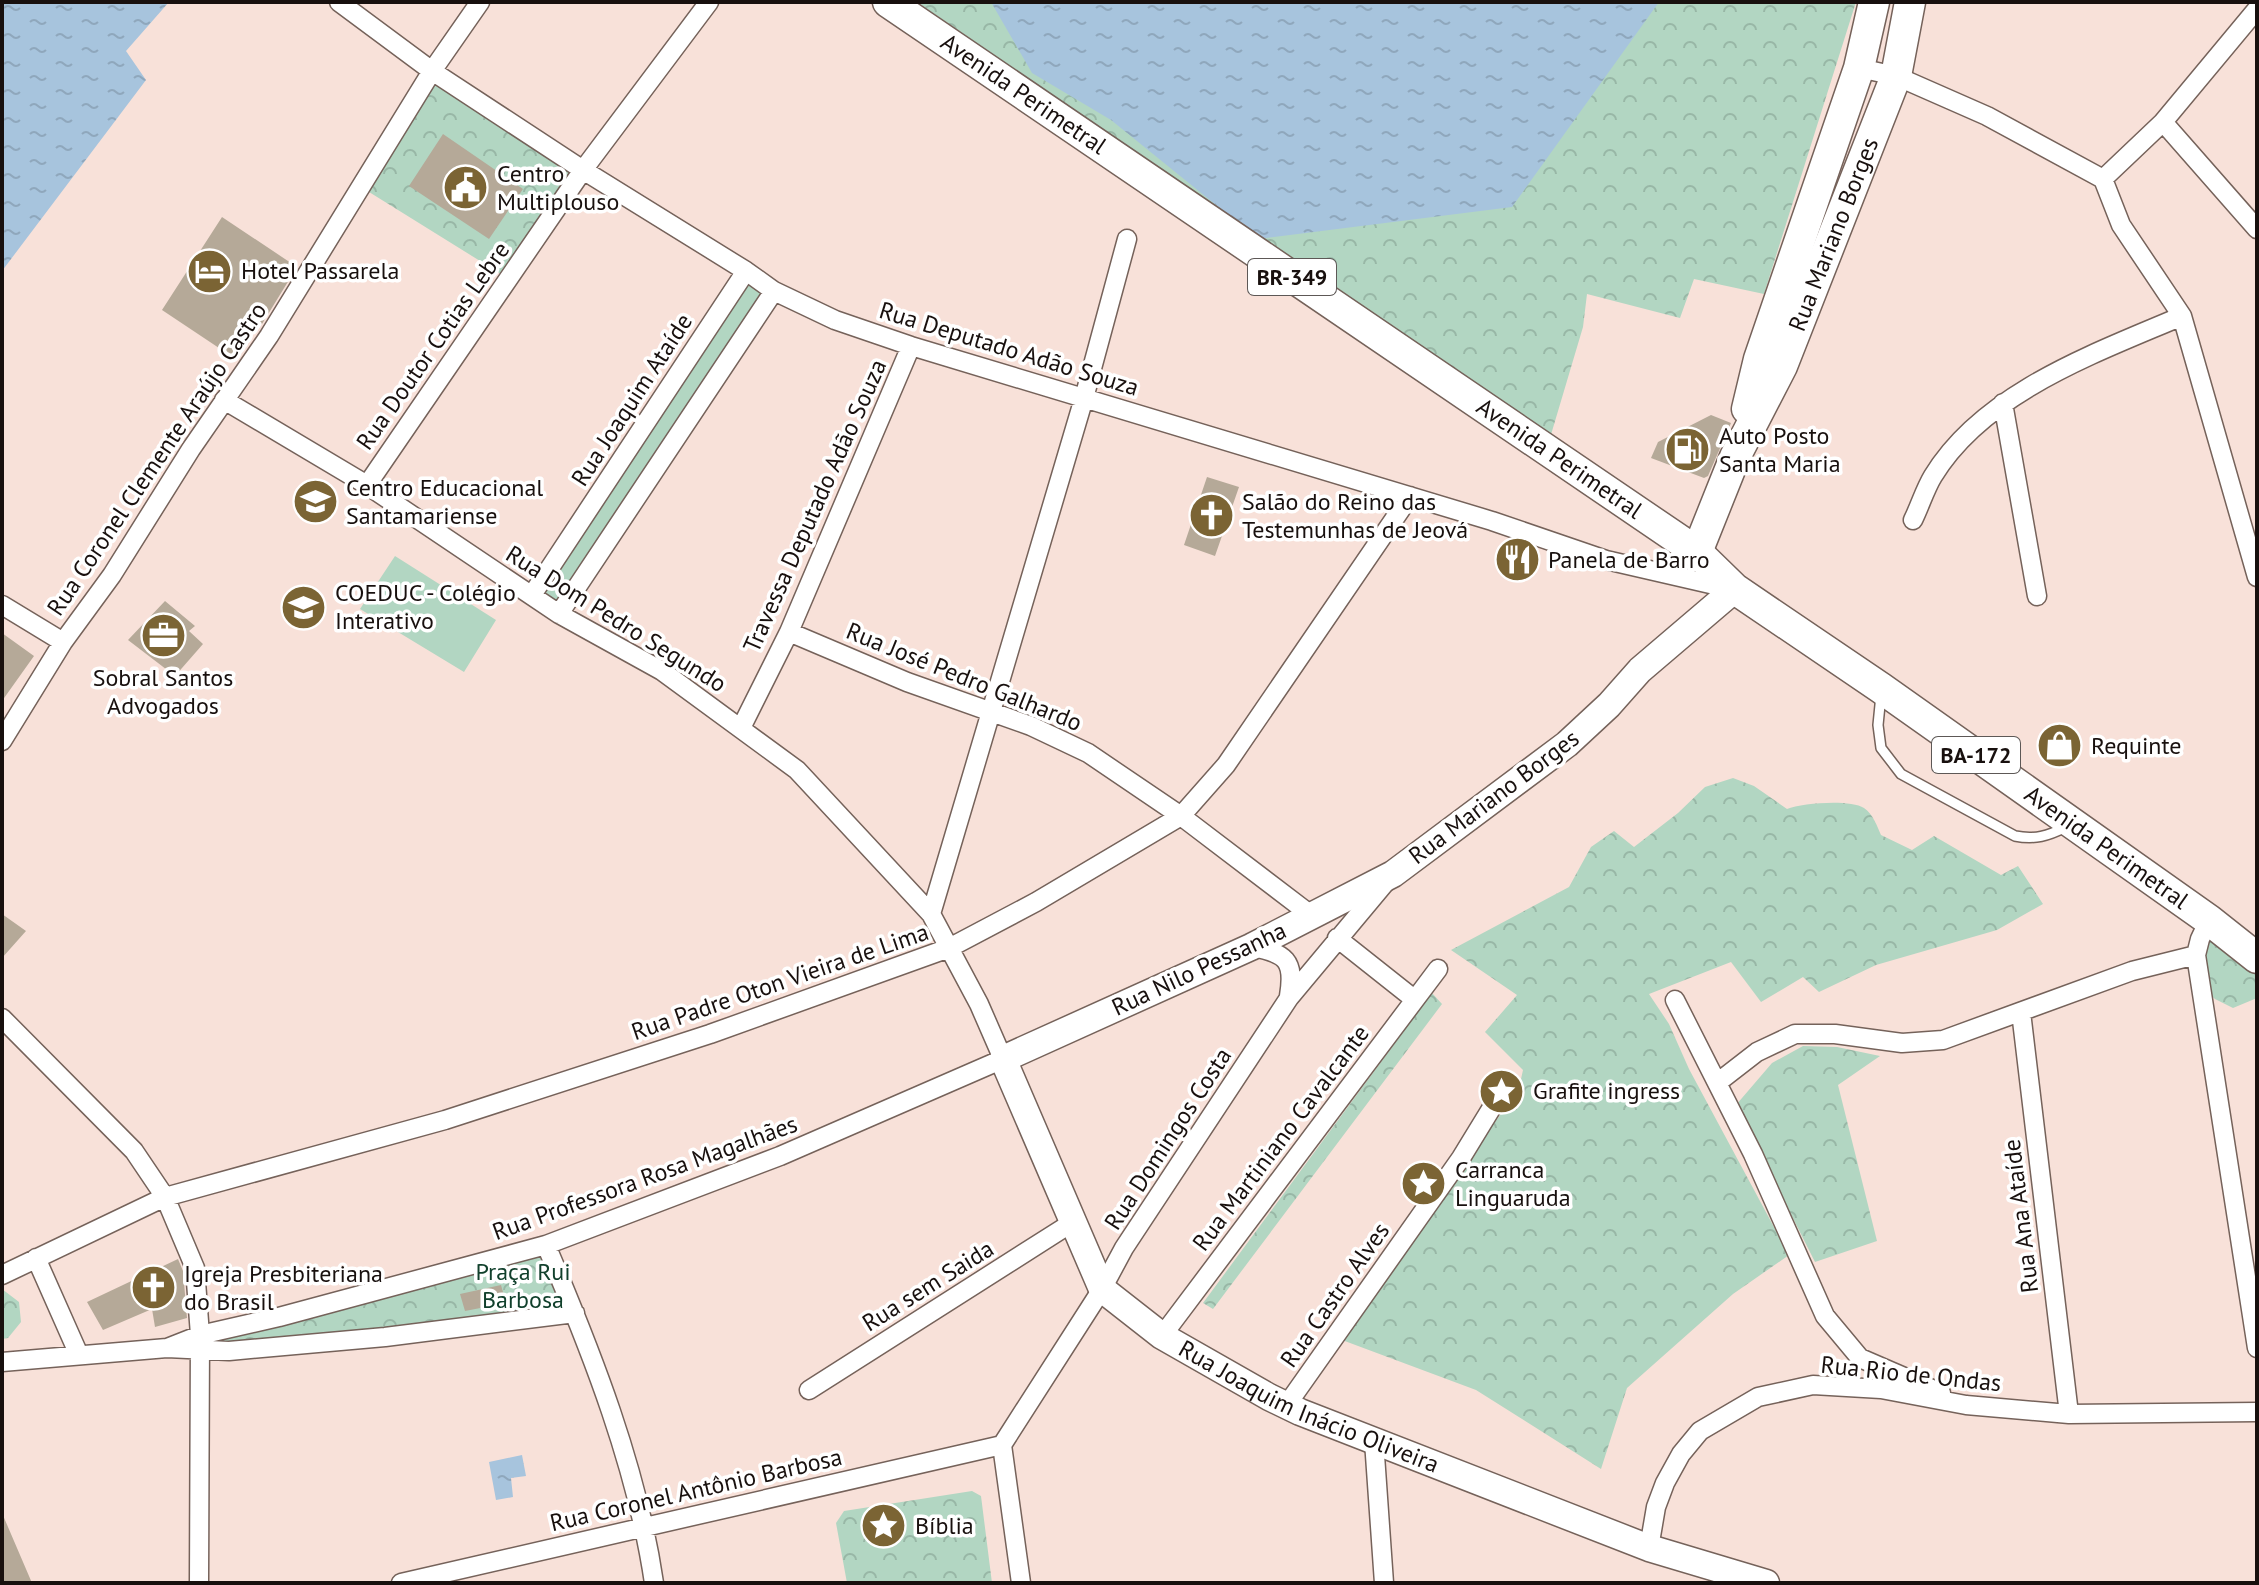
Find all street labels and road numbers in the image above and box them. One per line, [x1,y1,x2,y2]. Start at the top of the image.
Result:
street label: Avenida Perimetral [935,26,1113,161]
street label: Rua Mariano Borges [1781,133,1885,336]
street label: Rua Doutor Cotias Lebre [349,236,516,456]
road number: BR-349 [1248,259,1336,295]
street label: Rua Deputado Adão Souza [876,294,1143,403]
street label: Rua Coronel Clemente Araújo Castro [40,296,273,621]
street label: Rua Joaquim Ataíde [564,308,699,492]
street label: Travessa Deputado Adão Souza [736,354,893,657]
street label: Avenida Perimetral [1471,391,1649,525]
street label: Rua Dom Pedro Segundo [500,538,732,699]
street label: Rua José Pedro Galhardo [842,615,1087,738]
street label: Rua Mariano Borges [1402,722,1585,871]
road number: BA-172 [1932,737,2020,773]
street label: Avenida Perimetral [2019,779,2195,916]
street label: Rua Nilo Pessanha [1107,915,1291,1023]
street label: Rua Padre Oton Vieira de Lima [627,916,933,1047]
street label: Rua Martiniano Cavalcante [1185,1019,1376,1257]
street label: Rua Domingos Costa [1097,1042,1238,1236]
street label: Rua Professora Rosa Magalhães [488,1108,801,1247]
street label: Rua Ana Ataíde [1996,1137,2045,1295]
street label: Rua Castro Alves [1273,1216,1396,1373]
street label: Rua sem Saida [856,1233,999,1338]
street label: Rua Joaquim Inácio Oliveira [1173,1333,1443,1480]
street label: Rua Rio de Ondas [1819,1349,2003,1398]
street label: Rua Coronel Antônio Barbosa [547,1441,845,1538]

